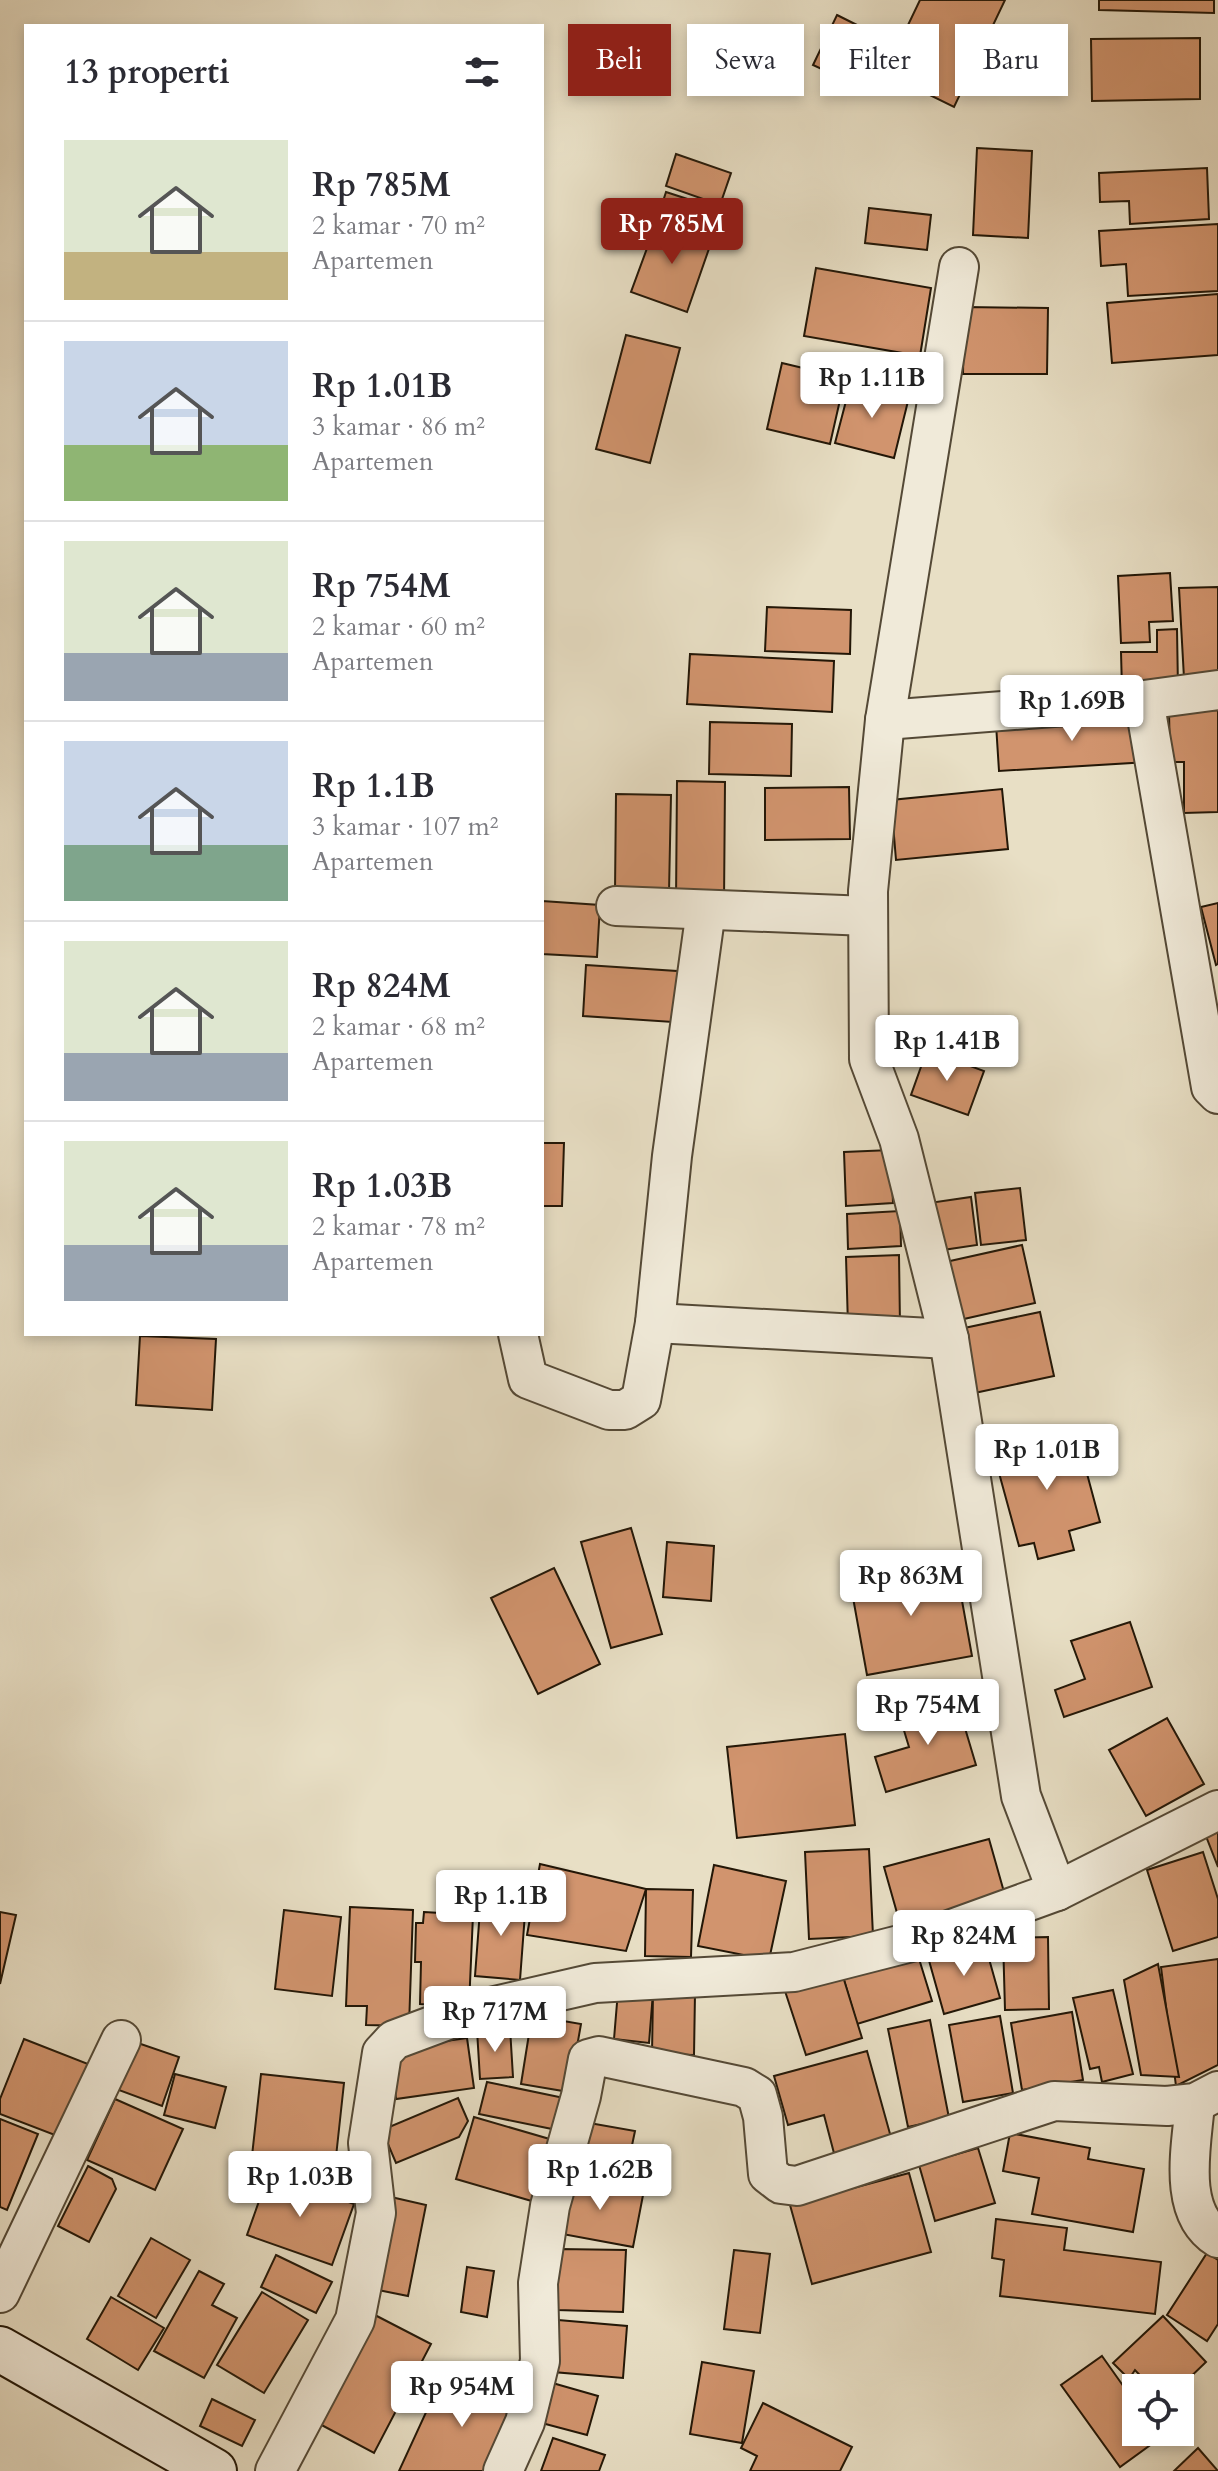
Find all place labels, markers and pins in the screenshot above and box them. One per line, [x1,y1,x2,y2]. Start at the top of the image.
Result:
pin: Rp 785M [598,198,746,266]
pin: Rp 1.11B [789,352,955,420]
pin: Rp 1.69B [989,675,1155,743]
pin: Rp 1.41B [864,1015,1030,1083]
pin: Rp 1.01B [964,1424,1130,1492]
pin: Rp 863M [837,1550,985,1618]
pin: Rp 754M [854,1679,1002,1747]
pin: Rp 1.1B [427,1870,575,1938]
pin: Rp 824M [890,1910,1038,1978]
pin: Rp 717M [421,1986,569,2054]
pin: Rp 1.62B [517,2144,683,2212]
pin: Rp 1.03B [217,2151,383,2219]
pin: Rp 954M [388,2361,536,2429]

